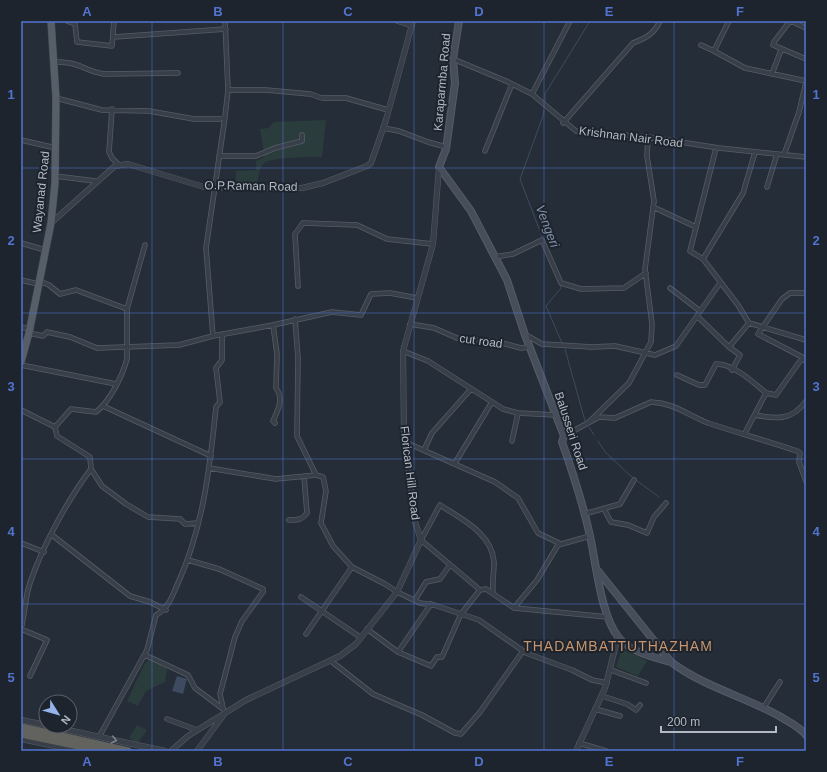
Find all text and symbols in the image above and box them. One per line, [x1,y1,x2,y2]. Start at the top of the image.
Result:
text: A [82,4,92,19]
text: B [213,4,223,19]
text: C [343,4,353,19]
text: D [474,4,484,19]
text: E [605,4,614,19]
text: F [736,4,744,19]
street label: Karaparmba Road [431,33,453,131]
text: 1 [7,87,15,102]
text: 1 [812,87,820,102]
street label: Krishnan Nair Road [578,124,684,150]
street label: Wayanad Road [30,150,52,234]
street label: O.P.Raman Road [204,178,298,194]
water label: Vengeri [533,203,563,251]
text: 2 [7,233,15,248]
text: 2 [812,233,820,248]
street label: cut road [459,331,503,351]
text: 3 [7,379,15,394]
text: 3 [812,379,820,394]
street label: Balusseri Road [552,390,590,472]
street label: Florican Hill Road [397,425,423,521]
text: 4 [7,524,15,539]
text: 4 [812,524,820,539]
district label: THADAMBATTUTHAZHAM [523,638,713,654]
text: 5 [7,670,15,685]
text: 5 [812,670,820,685]
north arrow [38,694,78,734]
scale bar [661,708,776,734]
text: N [59,713,73,727]
text: 200 m [667,715,700,729]
one-way arrow [111,735,118,743]
text: A [82,754,92,769]
text: B [213,754,223,769]
text: C [343,754,353,769]
text: D [474,754,484,769]
text: E [605,754,614,769]
text: F [736,754,744,769]

